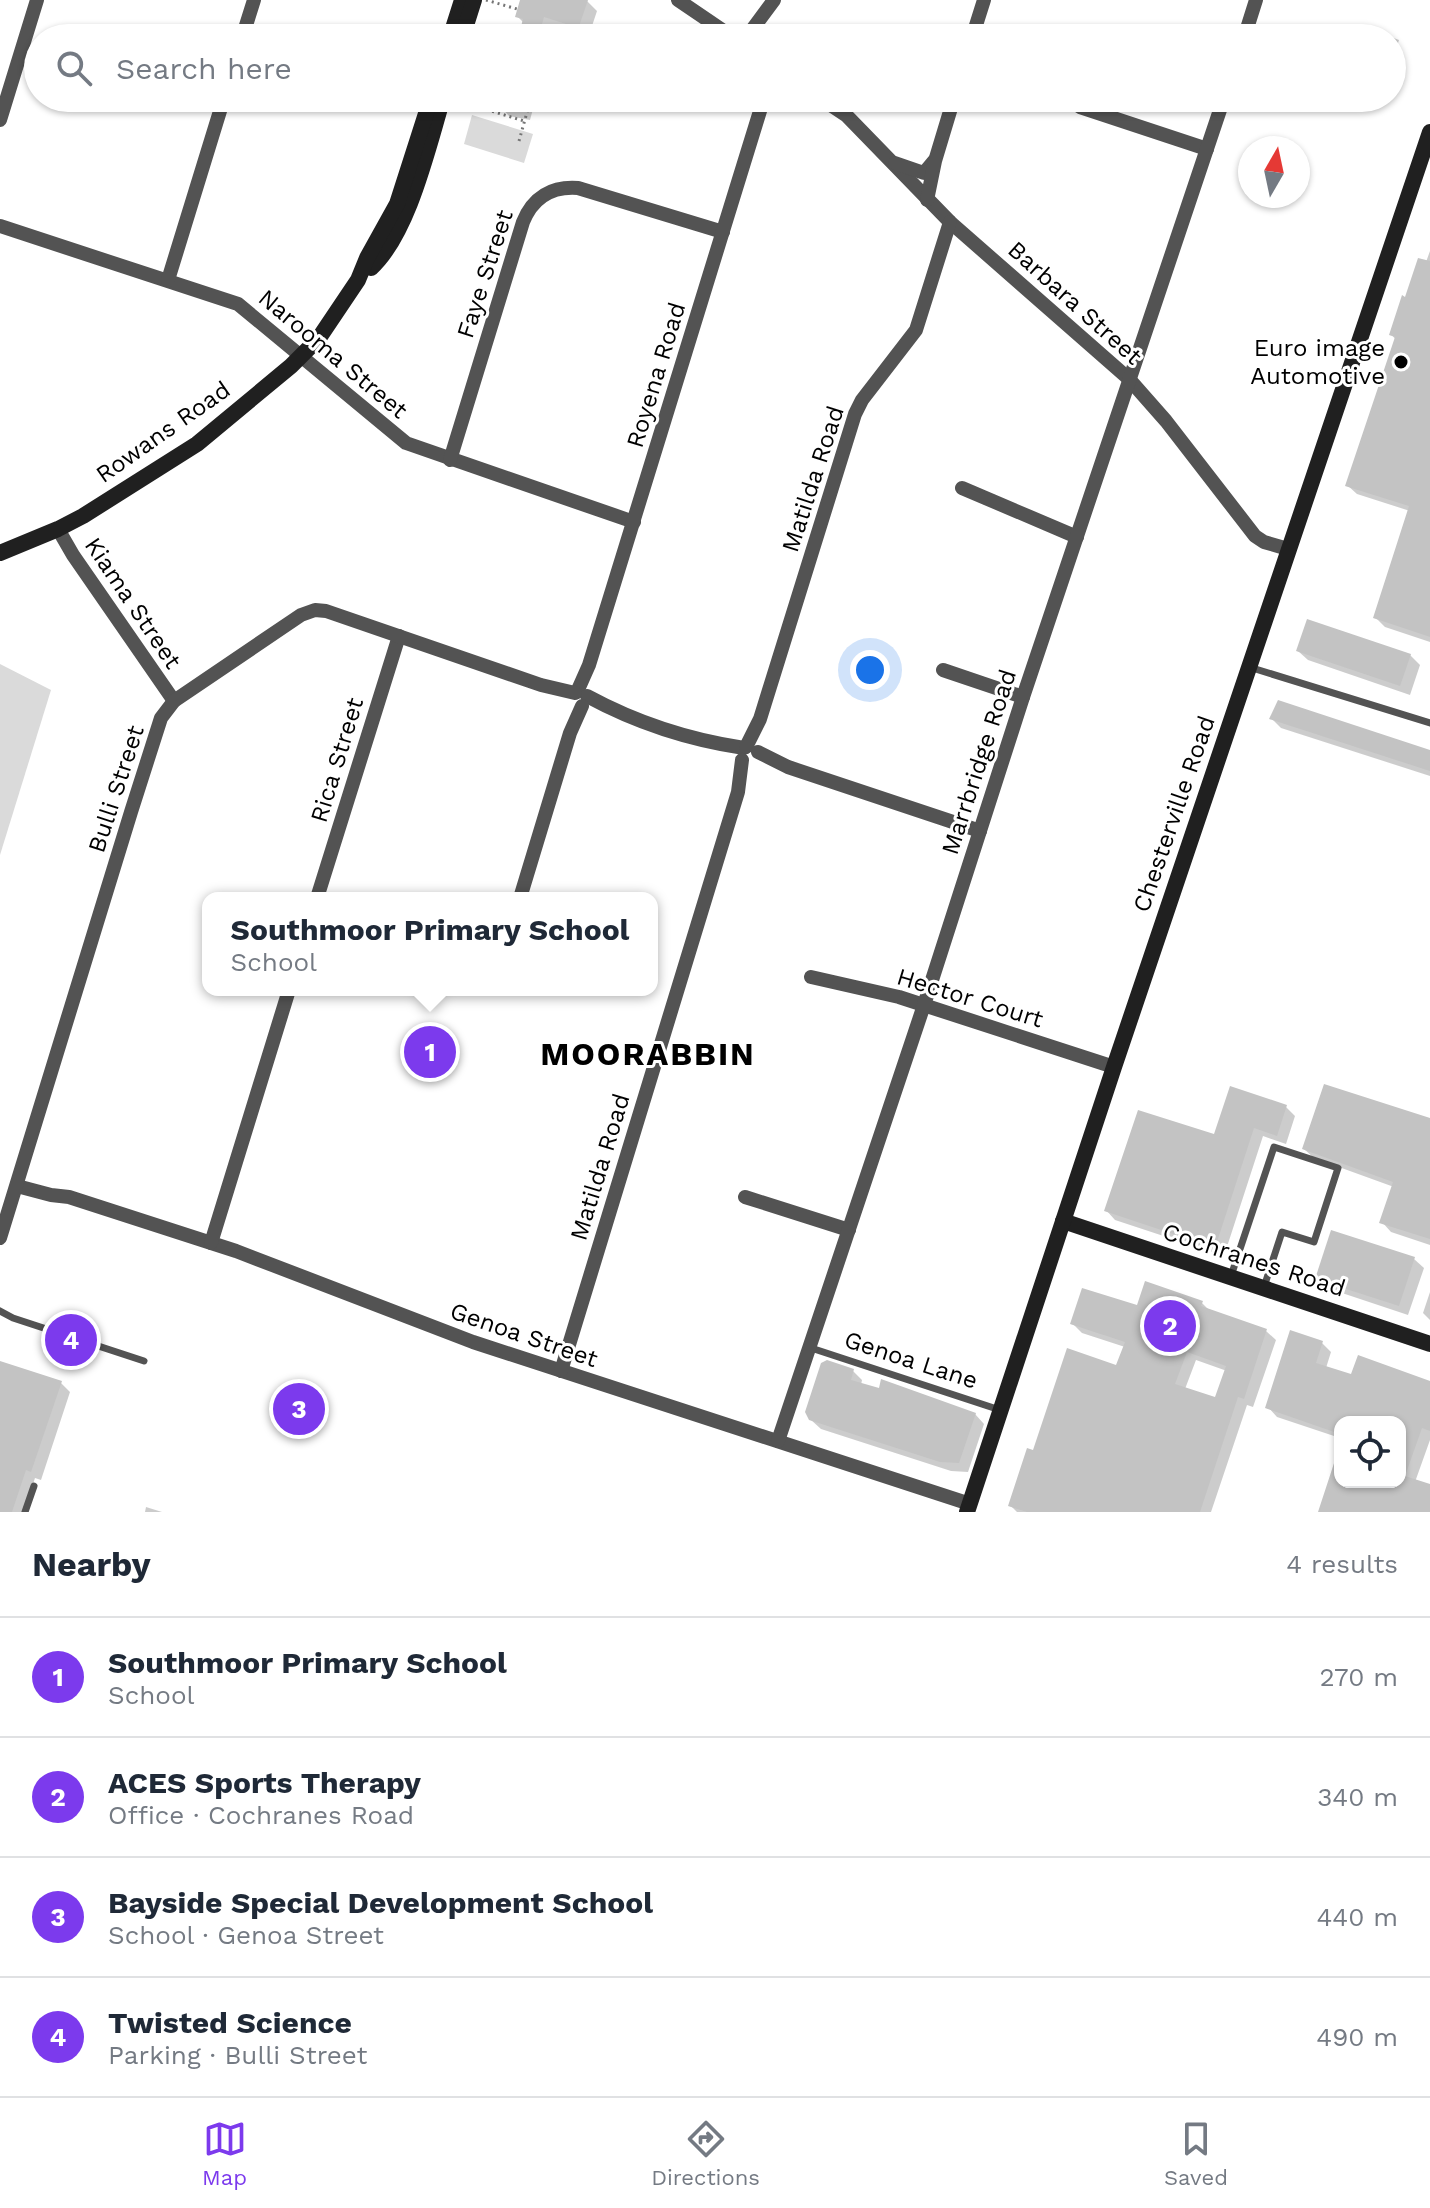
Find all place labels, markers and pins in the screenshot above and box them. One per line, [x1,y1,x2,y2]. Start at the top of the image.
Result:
place label: Euro image Automotive [1250,334,1385,390]
marker: Euro image Automotive [1392,353,1410,371]
pin: 1 [404,1022,456,1082]
pin: 2 [1144,1296,1196,1356]
pin: 4 [45,1310,97,1370]
pin: 3 [273,1379,325,1439]

